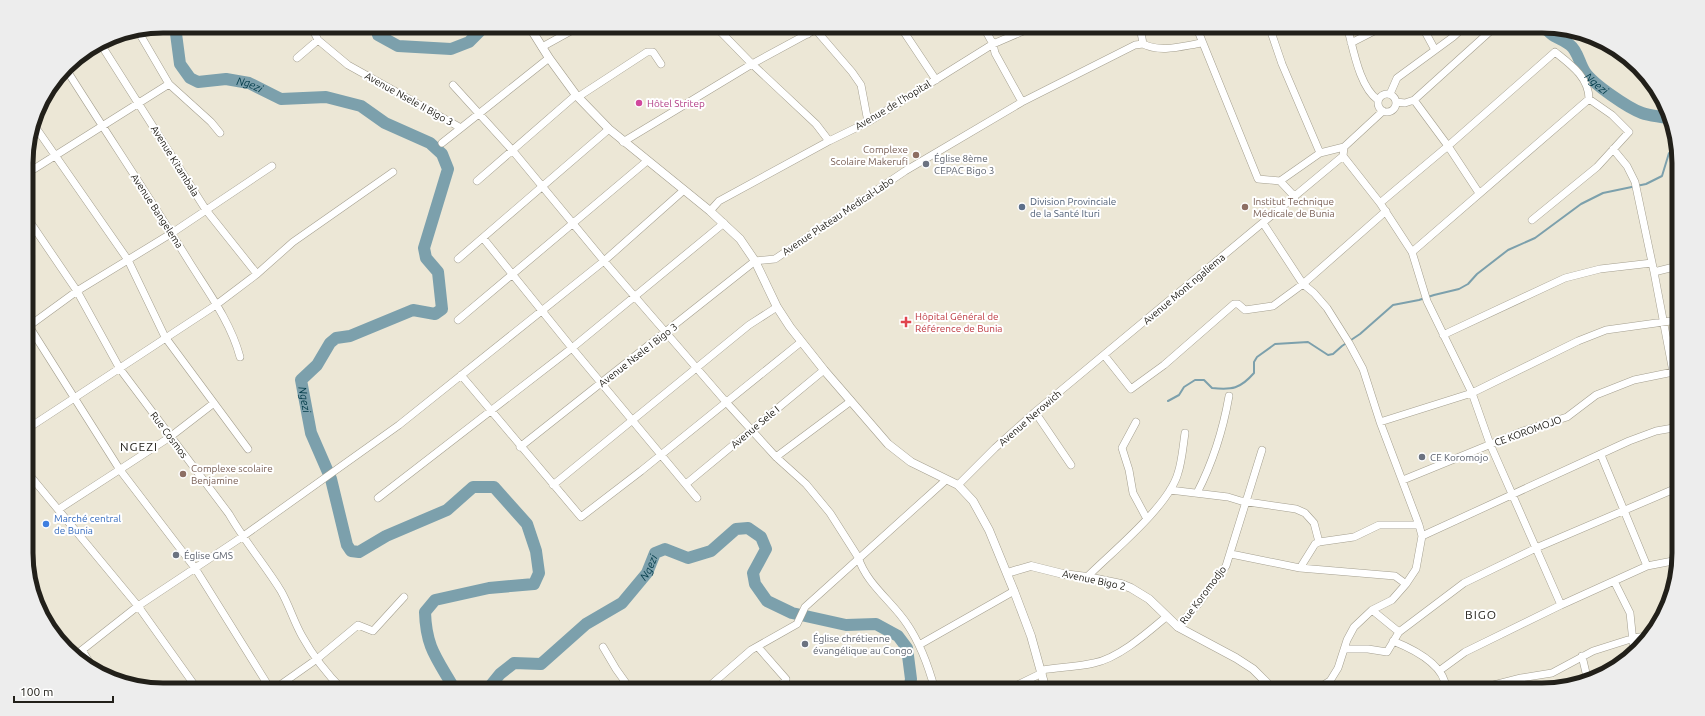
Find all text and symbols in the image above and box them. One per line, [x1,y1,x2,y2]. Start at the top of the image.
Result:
street label: Avenue Nsele II Bigo 3 [363,70,455,128]
water label: Ngezi [1582,70,1611,98]
water label: Ngezi [236,75,266,95]
street label: Avenue de l'hopital [853,78,933,132]
marker: Hôtel Stritep [634,98,644,108]
place label: Hôtel Stritep [647,98,705,109]
street label: Avenue Kitambala [149,124,201,198]
place label: Complexe Scolaire Makerufi [831,144,908,167]
marker: Complexe Scolaire Makerufi [911,150,921,160]
place label: Église 8ème CEPAC Bigo 3 [934,152,994,176]
marker: Église 8ème CEPAC Bigo 3 [921,159,931,169]
street label: Avenue Bangelema [129,172,185,250]
street label: Avenue Plateau Medical-Labo [780,174,896,257]
place label: Division Provinciale de la Santé Ituri [1030,196,1116,219]
place label: Institut Technique Médicale de Bunia [1253,196,1335,219]
marker: Division Provinciale de la Santé Ituri [1017,202,1027,212]
marker: Institut Technique Médicale de Bunia [1240,202,1250,212]
street label: Avenue Mont ngaliema [1141,252,1227,326]
place label: Hôpital Général de Référence de Bunia [915,311,1003,334]
marker: Hôpital Général de Référence de Bunia [900,316,912,328]
street label: Avenue Nsele I Bigo 3 [597,321,679,389]
water label: Ngezi [296,385,313,415]
street label: Avenue Nerowich [997,388,1063,448]
street label: Avenue Sele I [729,404,781,450]
street label: Rue Cosmos [148,410,190,460]
street label: CE KOROMOJO [1493,414,1563,448]
district label: NGEZI [120,440,158,453]
marker: CE Koromojo [1417,452,1427,462]
place label: CE Koromojo [1430,452,1488,463]
place label: Complexe scolaire Benjamine [191,463,273,486]
marker: Complexe scolaire Benjamine [178,469,188,479]
place label: Marché central de Bunia [54,513,121,536]
marker: Marché central de Bunia [41,519,51,529]
place label: Église GMS [184,549,233,561]
marker: Église GMS [171,550,181,560]
water label: Ngezi [637,552,660,583]
street label: Rue Koromodjo [1178,564,1228,626]
street label: Avenue Bigo 2 [1061,568,1127,592]
district label: BIGO [1465,608,1497,621]
place label: Église chrétienne évangélique au Congo [813,632,912,656]
marker: Église chrétienne évangélique au Congo [800,639,810,649]
scale bar [14,678,113,704]
text: 100 m [20,685,53,698]

